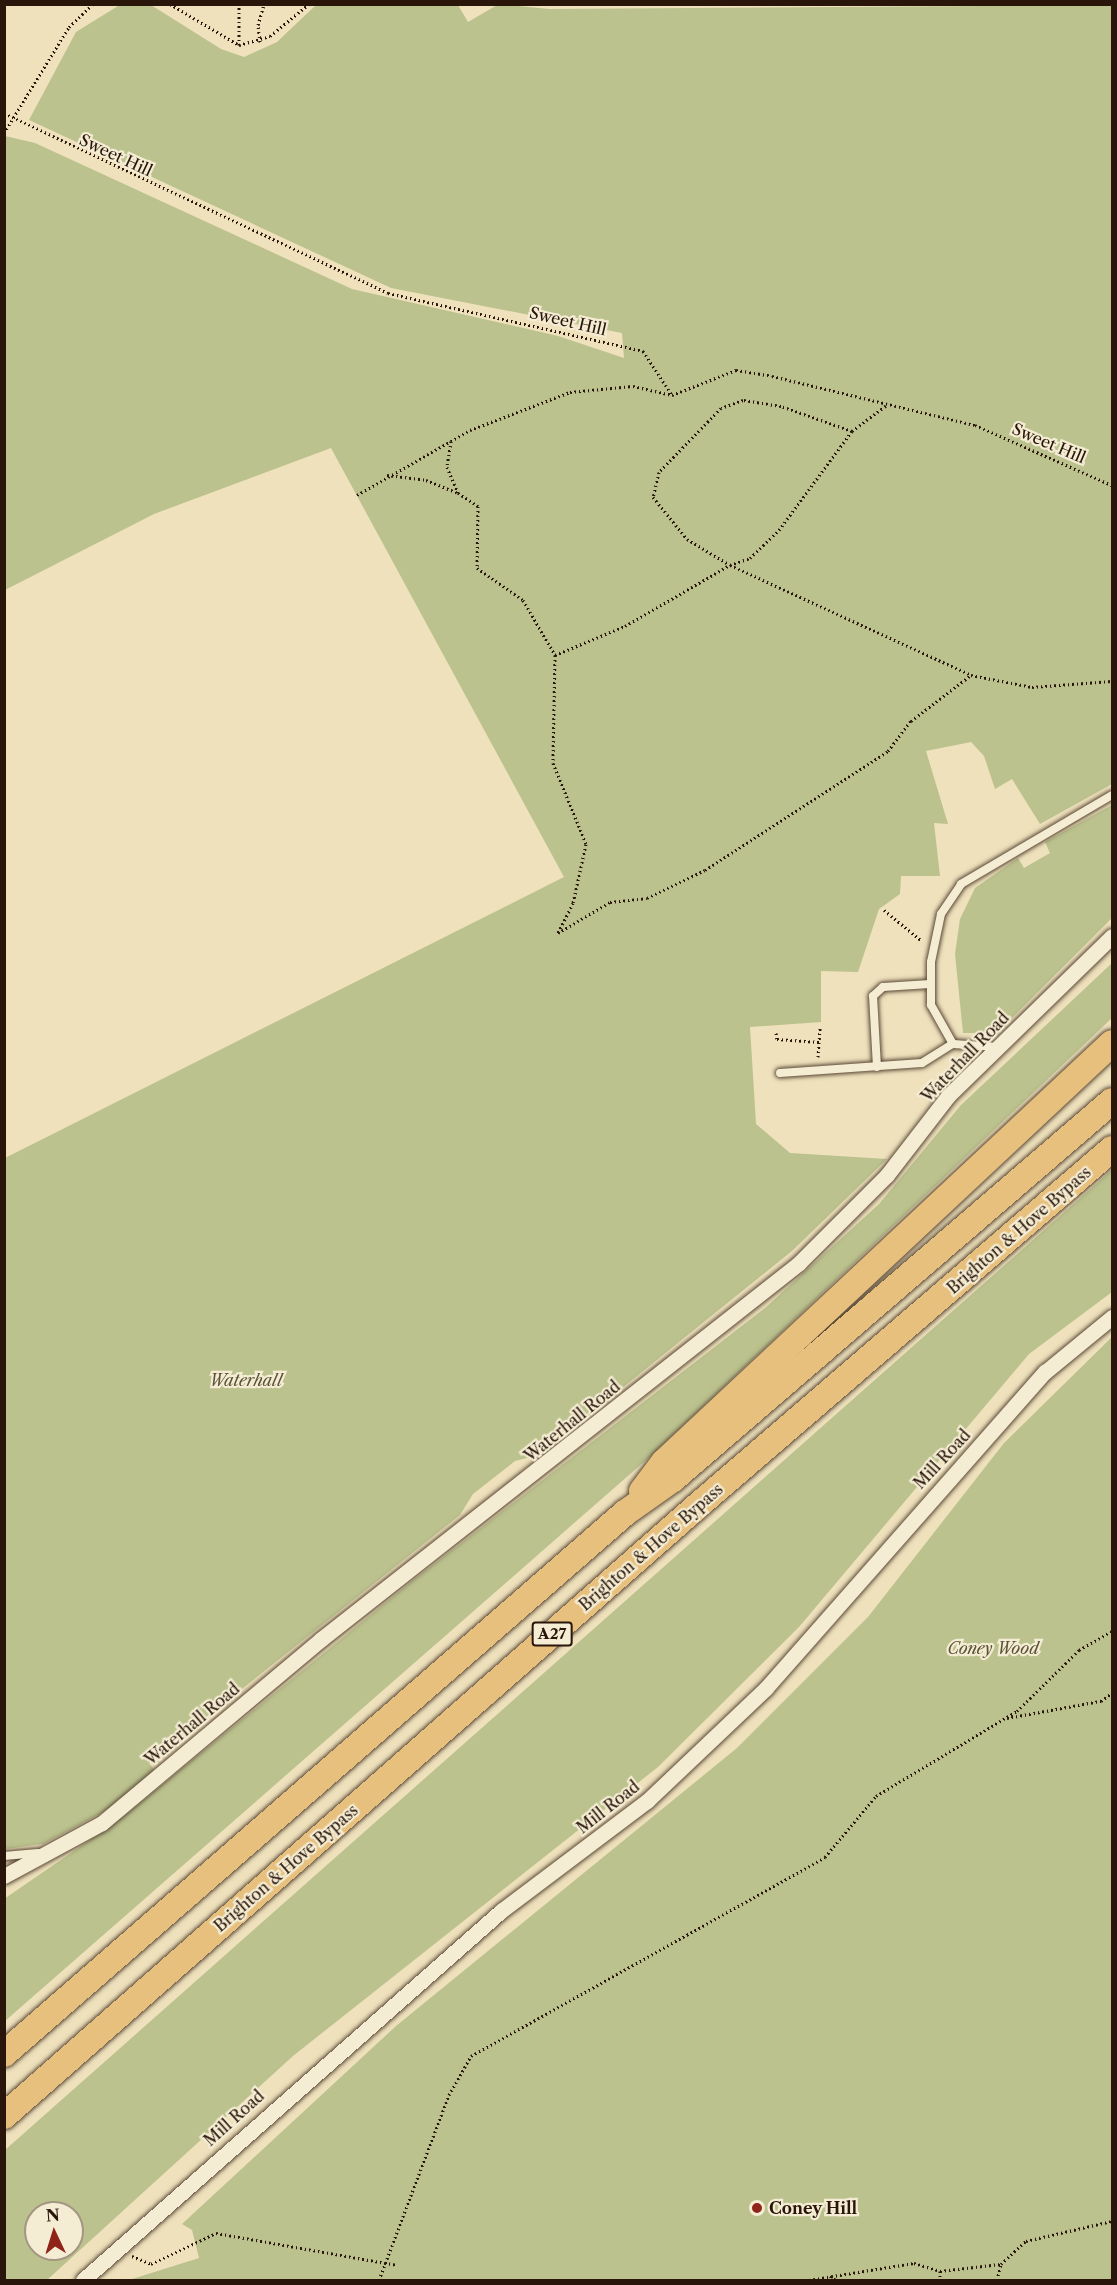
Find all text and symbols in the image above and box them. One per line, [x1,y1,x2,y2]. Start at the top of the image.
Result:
street label: Sweet Hill [77,130,155,180]
street label: Sweet Hill [528,303,608,339]
street label: Sweet Hill [1009,419,1089,467]
street label: Waterhall Road [917,1008,1013,1106]
street label: Brighton & Hove Bypass [943,1162,1095,1298]
park label: Waterhall [210,1370,282,1390]
street label: Waterhall Road [520,1377,624,1465]
street label: Mill Road [910,1425,974,1493]
street label: Brighton & Hove Bypass [575,1479,727,1615]
road number: A27 [531,1622,573,1646]
park label: Coney Wood [947,1638,1039,1658]
street label: Waterhall Road [141,1679,243,1769]
street label: Mill Road [573,1777,643,1837]
street label: Brighton & Hove Bypass [210,1800,362,1936]
street label: Mill Road [200,2086,268,2150]
place label: Coney Hill [769,2198,858,2218]
north arrow [24,2201,84,2261]
marker: Coney Hill [750,2201,764,2215]
text: N [45,2205,61,2225]

